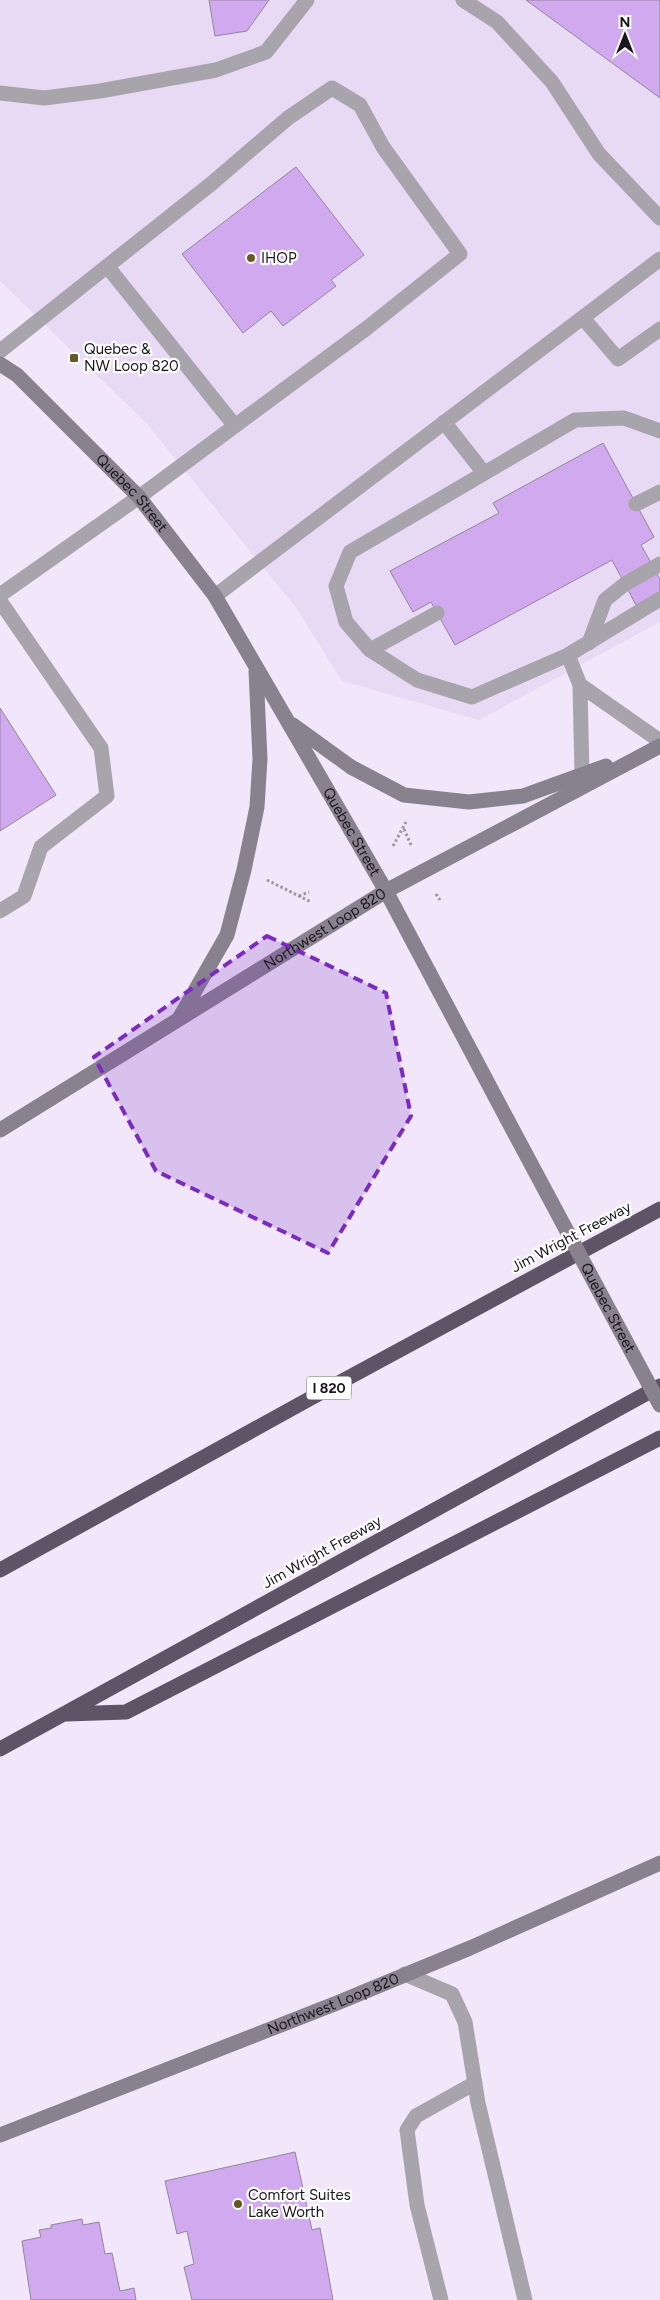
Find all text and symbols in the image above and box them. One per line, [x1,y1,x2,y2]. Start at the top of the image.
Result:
north arrow [600,10,650,60]
text: N [620,14,630,31]
place label: IHOP [261,249,297,267]
marker: IHOP [245,252,257,264]
place label: Quebec & NW Loop 820 [84,340,179,375]
marker: Quebec & NW Loop 820 [68,352,80,364]
street label: Quebec Street [92,450,172,536]
street label: Quebec Street [319,784,384,879]
street label: Northwest Loop 820 [260,884,389,974]
street label: Jim Wright Freeway [508,1198,634,1276]
street label: Quebec Street [577,1260,639,1356]
road number: I 820 [306,1376,352,1400]
street label: Jim Wright Freeway [259,1512,385,1592]
street label: Northwest Loop 820 [265,1969,402,2038]
place label: Comfort Suites Lake Worth [248,2186,351,2221]
marker: Comfort Suites Lake Worth [232,2198,244,2210]

